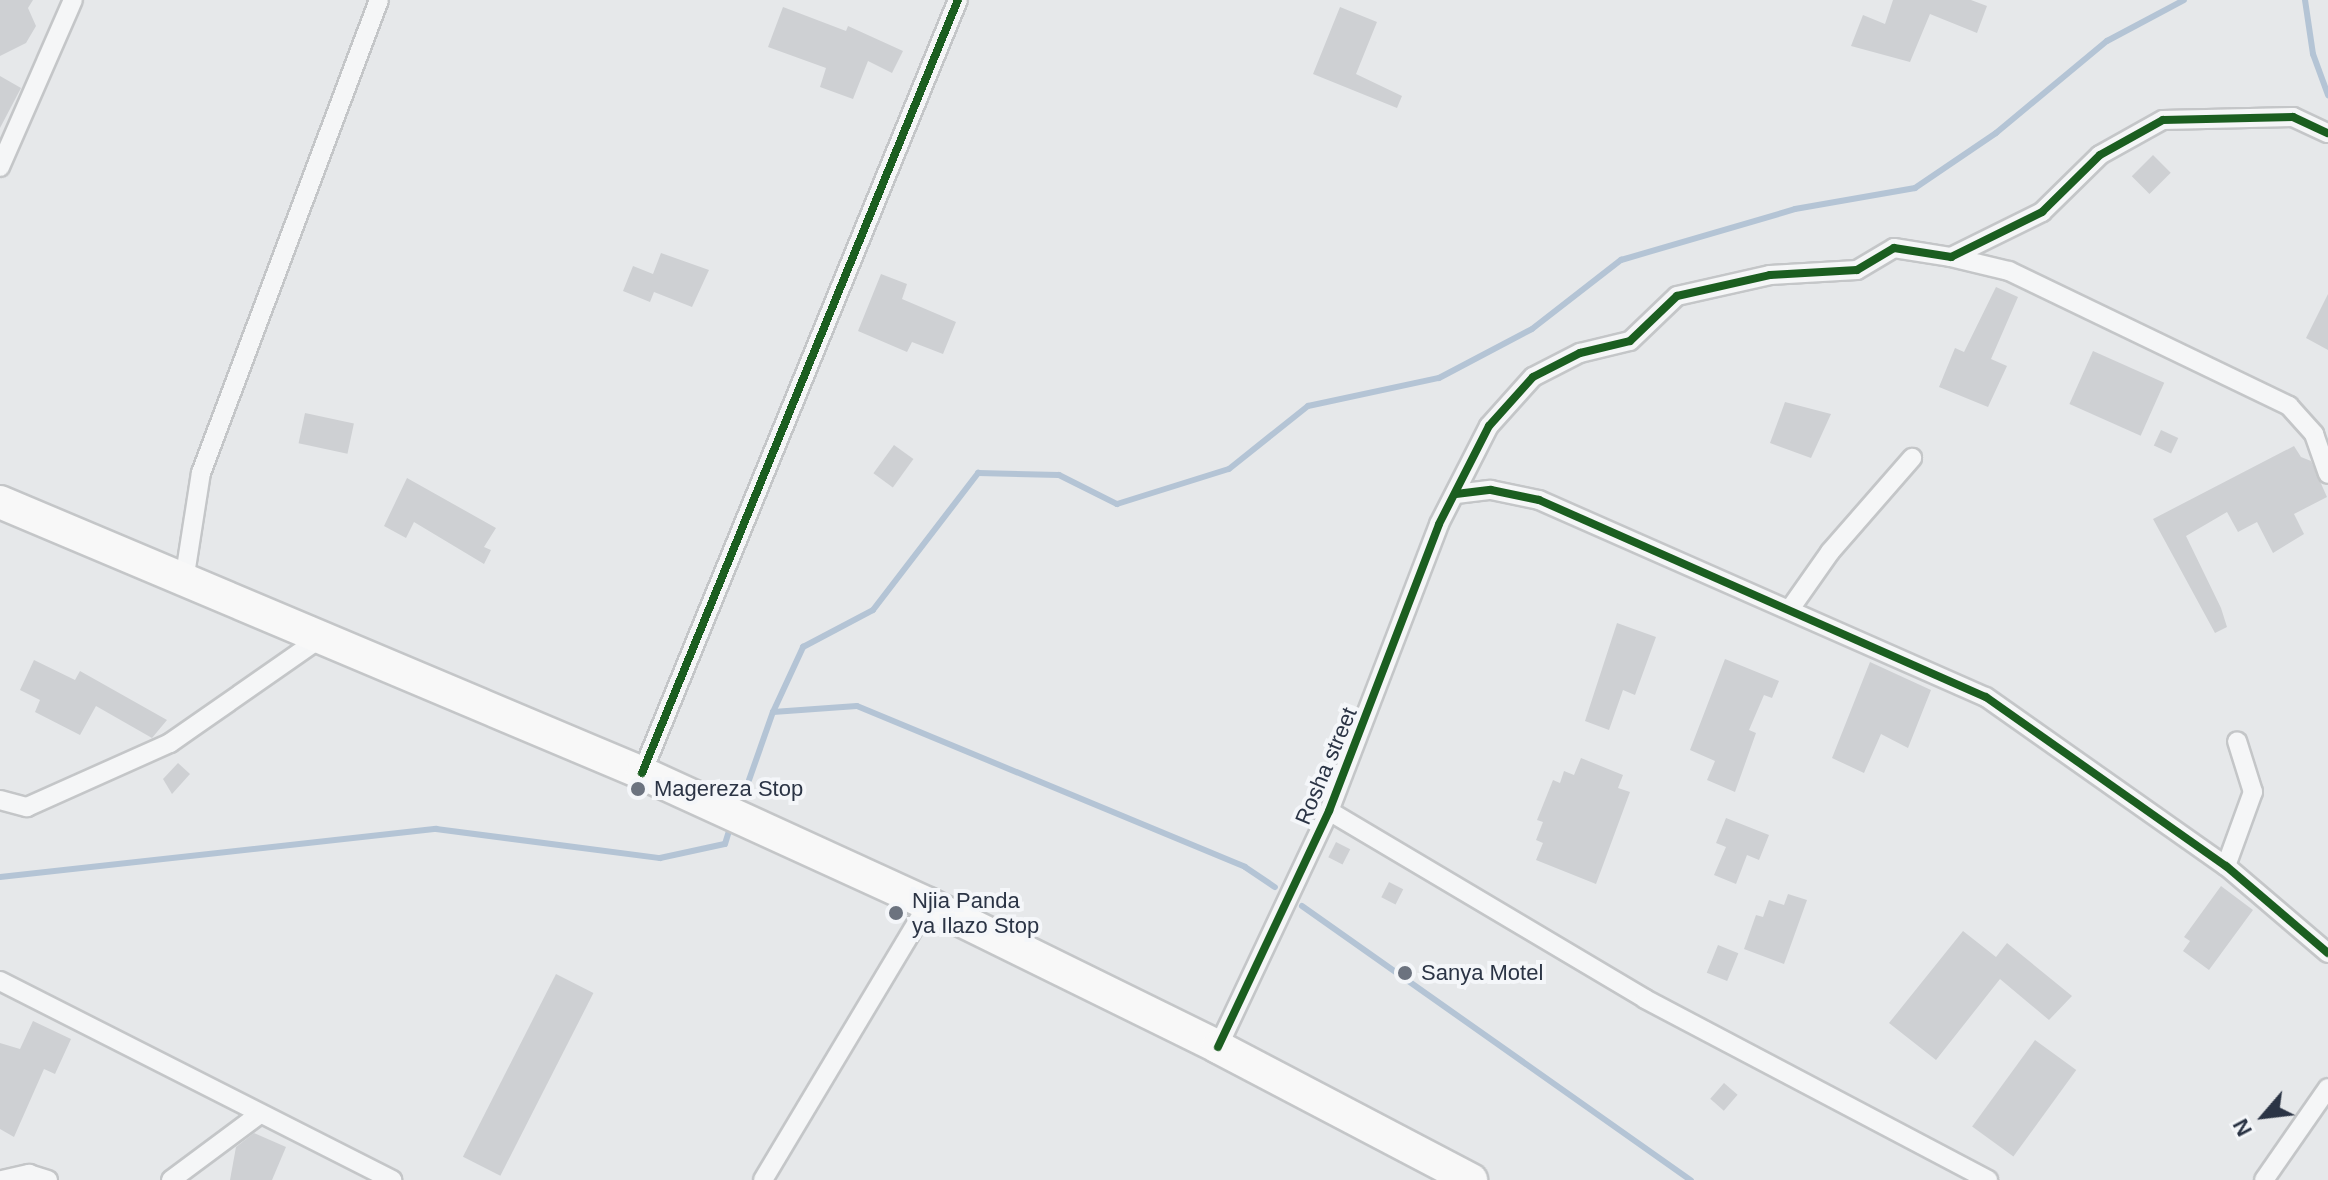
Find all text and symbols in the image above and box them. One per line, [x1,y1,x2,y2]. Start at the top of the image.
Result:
street label: Rosha street [1289,703,1363,829]
place label: Magereza Stop [654,776,803,802]
marker: Magereza Stop [629,780,647,798]
place label: Njia Panda ya Ilazo Stop [912,887,1039,938]
marker: Njia Panda ya Ilazo Stop [887,904,905,922]
place label: Sanya Motel [1421,960,1543,986]
marker: Sanya Motel [1396,964,1414,982]
north arrow [2224,1076,2304,1156]
text: N [2228,1115,2257,1140]

